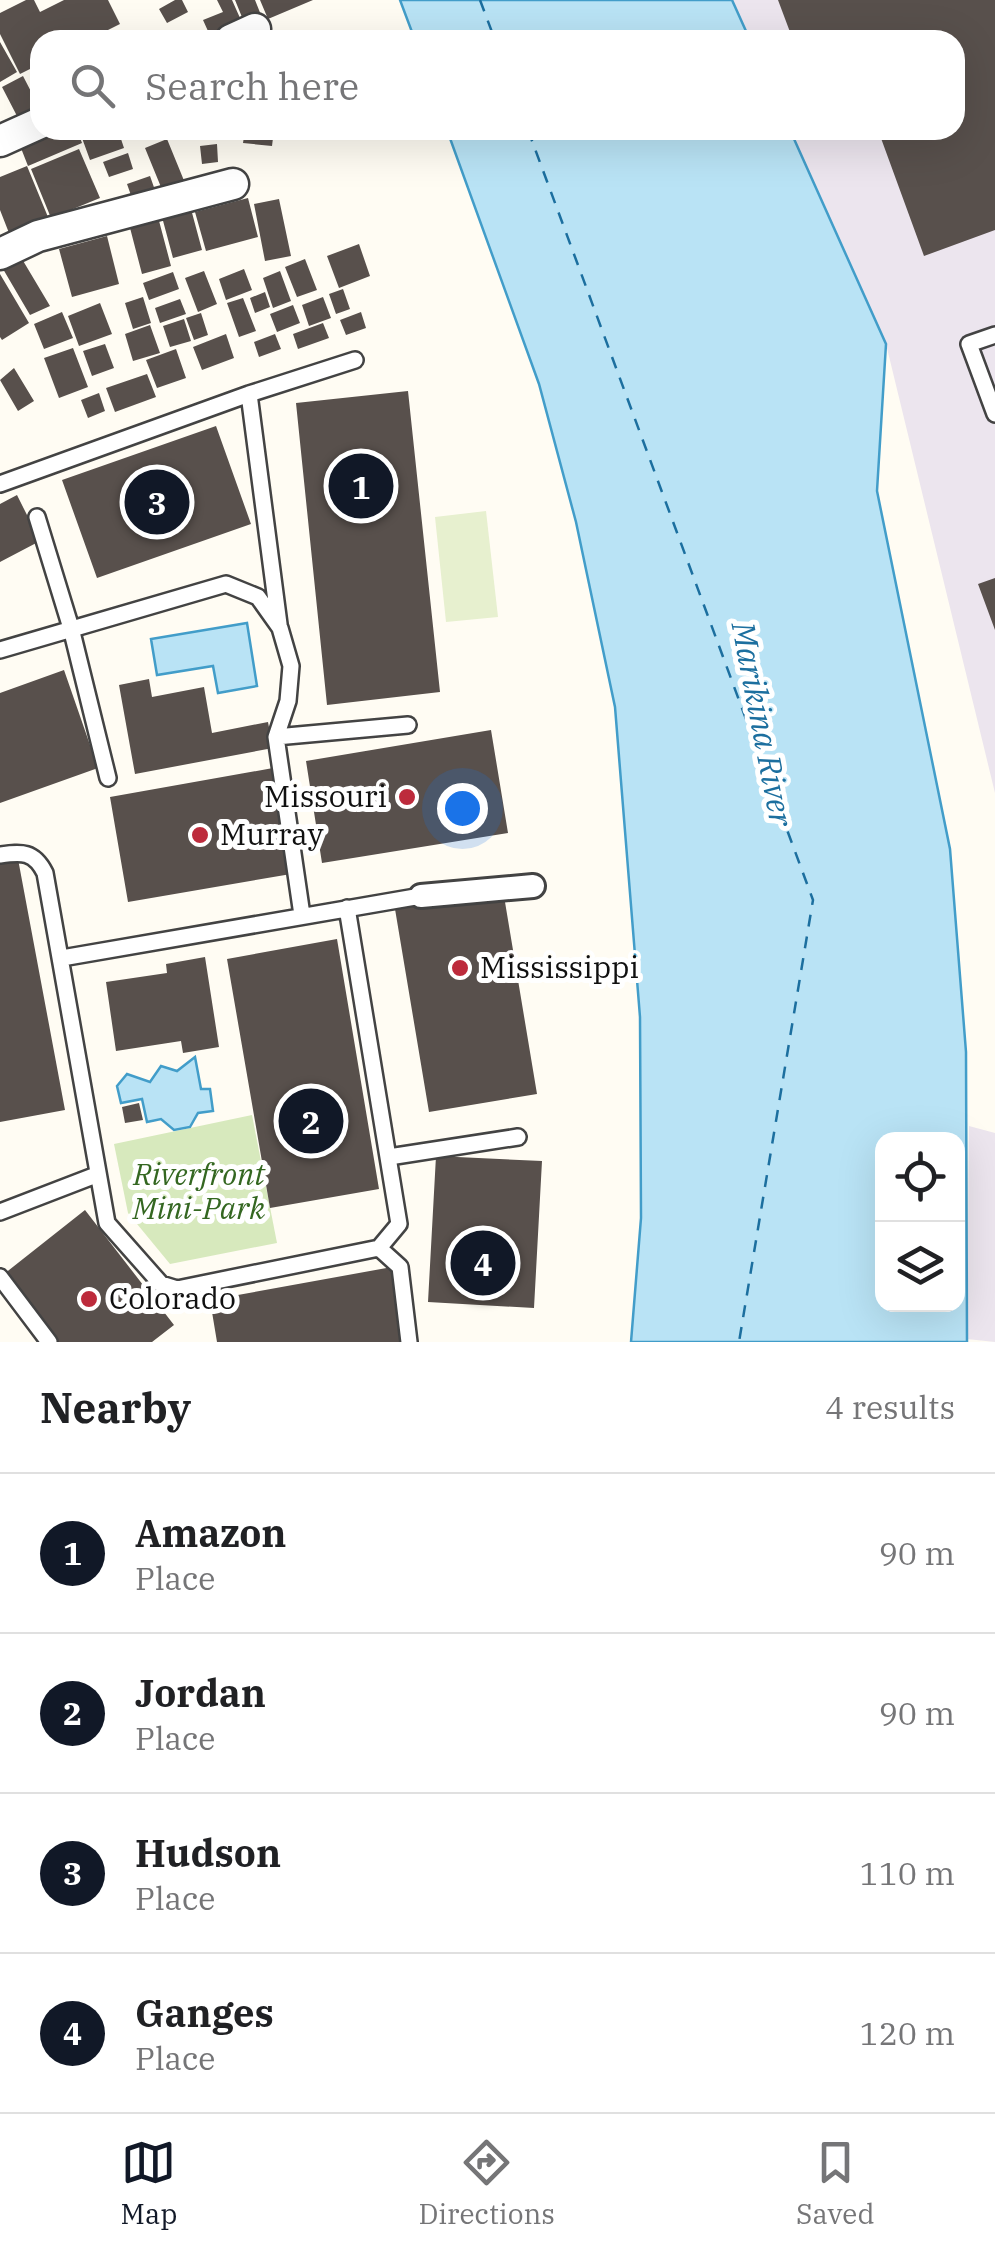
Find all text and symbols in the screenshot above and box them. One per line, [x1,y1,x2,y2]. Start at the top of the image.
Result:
search box [30,30,965,140]
icon: search [65,58,120,113]
text: Search here [145,61,359,110]
pin: 1 [328,448,394,524]
pin: 3 [124,464,190,540]
water label: Marikina River [722,617,804,831]
place label: Missouri [264,776,387,815]
your location [437,783,488,834]
marker: Missouri [396,786,418,808]
place label: Murray [220,814,323,853]
marker: Murray [189,824,211,846]
place label: Mississippi [480,947,639,986]
marker: Mississippi [449,957,471,979]
pin: 2 [278,1084,344,1158]
map controls [875,1132,965,1312]
button: locate [875,1132,965,1222]
park label: Riverfront Mini-Park [132,1154,266,1227]
button: layers [875,1222,965,1312]
pin: 4 [450,1226,516,1300]
place label: Colorado [109,1278,236,1317]
marker: Colorado [78,1288,100,1310]
text: Nearby [40,1380,191,1435]
text: 4 results [825,1386,955,1428]
text: Amazon [135,1508,286,1557]
text: 1 [63,1532,82,1574]
text: 90 m [879,1532,955,1574]
text: Place [135,1557,215,1599]
text: Jordan [135,1668,266,1717]
text: 2 [63,1692,82,1734]
text: 90 m [879,1692,955,1734]
text: Place [135,1717,215,1759]
text: Hudson [135,1828,281,1877]
text: 3 [63,1852,82,1894]
text: 110 m [859,1852,955,1894]
text: Place [135,1877,215,1919]
text: Ganges [135,1988,274,2037]
text: 4 [63,2012,82,2054]
text: 120 m [859,2012,955,2054]
text: Place [135,2037,215,2079]
tab: Map [121,2135,177,2232]
tab: Directions [418,2135,555,2232]
tab: Saved [796,2135,874,2232]

